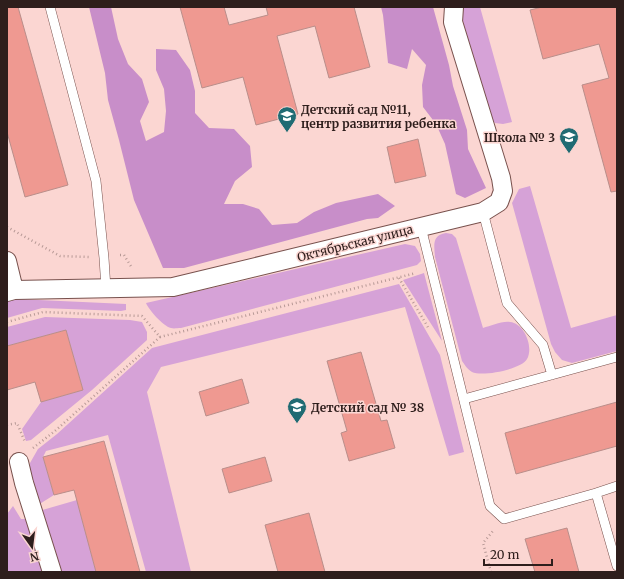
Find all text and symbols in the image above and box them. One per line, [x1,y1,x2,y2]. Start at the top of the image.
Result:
place label: Детский сад №11, центр развития ребенка [301,102,456,131]
school or university icon: Детский сад №11, центр развития ребенка [276,105,298,133]
school or university icon: Школа № 3 [558,126,580,154]
place label: Школа № 3 [484,130,555,145]
street label: Октябрьская улица [296,221,415,265]
school or university icon: Детский сад № 38 [286,396,308,424]
place label: Детский сад № 38 [311,400,424,415]
north arrow [12,527,52,567]
scale bar [484,541,552,567]
text: 20 m [490,547,519,562]
text: N [28,549,40,565]

